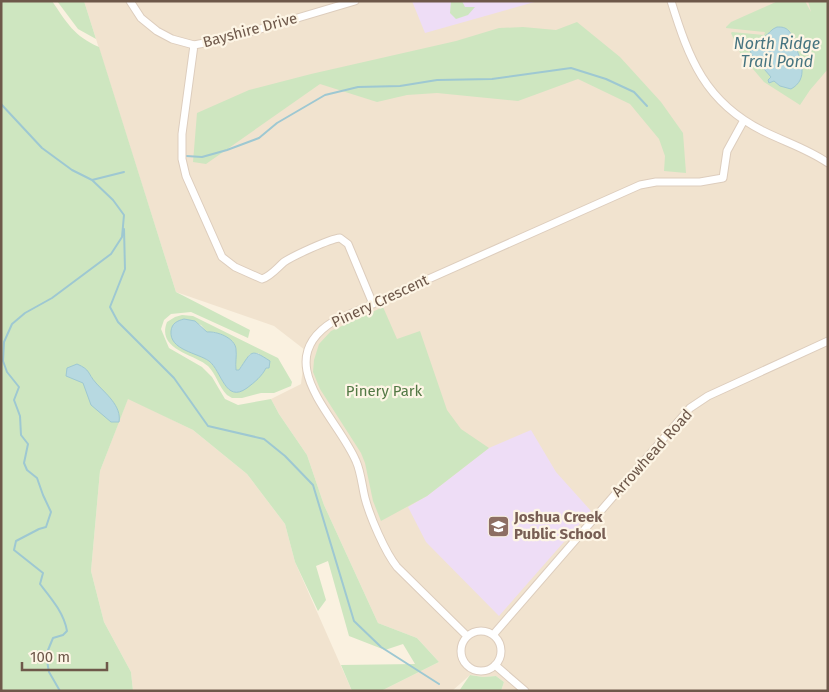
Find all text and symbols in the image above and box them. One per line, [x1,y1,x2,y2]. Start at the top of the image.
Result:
street label: Bayshire Drive [201,9,299,51]
water label: North Ridge Trail Pond [734,34,820,71]
street label: Pinery Crescent [329,270,432,331]
park label: Pinery Park [346,382,423,400]
street label: Arrowhead Road [608,405,696,501]
place label: Joshua Creek Public School [513,508,607,543]
school or university icon: Joshua Creek Public School [486,514,510,538]
scale bar [22,640,108,672]
text: 100 m [30,648,70,666]

